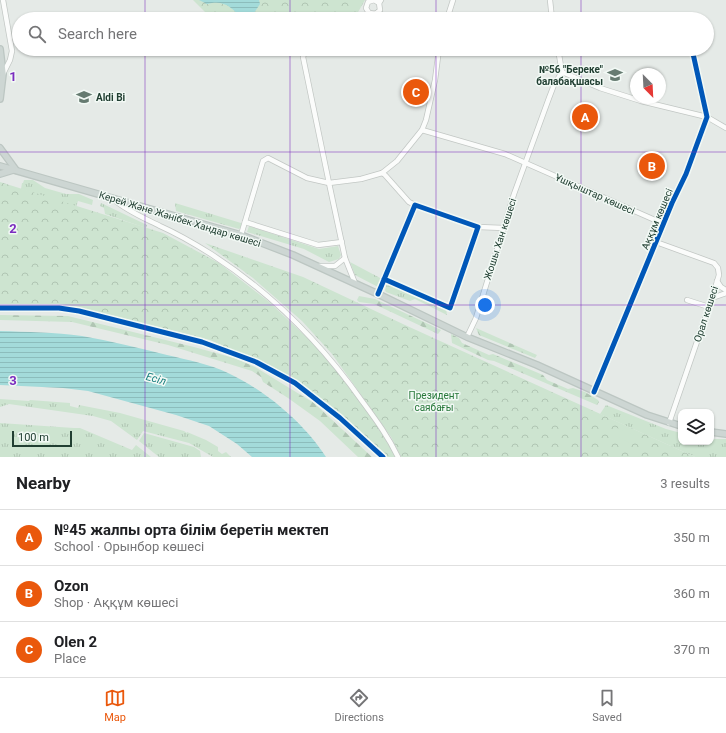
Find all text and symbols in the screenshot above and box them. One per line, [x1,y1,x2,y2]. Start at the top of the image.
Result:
search box [12,12,714,56]
icon: search [26,23,48,45]
text: Search here [58,25,137,43]
place label: №56 "Береке" балабақшасы [536,64,603,87]
school or university icon: №56 "Береке" балабақшасы [606,66,624,84]
north arrow [630,68,666,104]
text: 1 [9,69,17,84]
pin: C [403,77,429,107]
school or university icon: Aldi Bi [75,88,93,106]
place label: Aldi Bi [96,92,126,103]
pin: A [572,102,598,132]
pin: B [639,151,665,181]
street label: Ұшқыштар көшесі [553,171,637,217]
street label: Аққұм көшесі [639,187,675,251]
street label: Керей Және Жәнібек Хандар көшесі [98,189,262,249]
street label: Жошы Хан көшесі [482,197,518,281]
text: 2 [9,221,17,236]
street label: Орал көшесі [692,285,720,343]
your location [475,295,495,315]
water label: Есіл [145,370,167,388]
text: 3 [9,373,17,388]
park label: Президент саябағы [409,390,460,413]
map controls [678,409,714,445]
button: layers [678,409,714,445]
scale bar [12,429,72,448]
text: 100 m [18,431,49,444]
text: Nearby [16,473,71,493]
text: 3 results [660,476,710,491]
text: №45 жалпы орта білім беретін мектеп [54,521,329,539]
text: A [25,530,33,545]
text: 350 m [673,530,710,545]
text: School · Орынбор көшесі [54,539,204,554]
text: Ozon [54,577,89,595]
text: B [25,586,33,601]
text: 360 m [673,586,710,601]
text: Shop · Аққұм көшесі [54,595,178,610]
text: Olen 2 [54,633,97,651]
text: C [25,642,33,657]
text: 370 m [673,642,710,657]
text: Place [54,651,86,666]
tab: Map [104,687,126,724]
tab: Directions [334,687,384,724]
tab: Saved [592,687,622,724]

